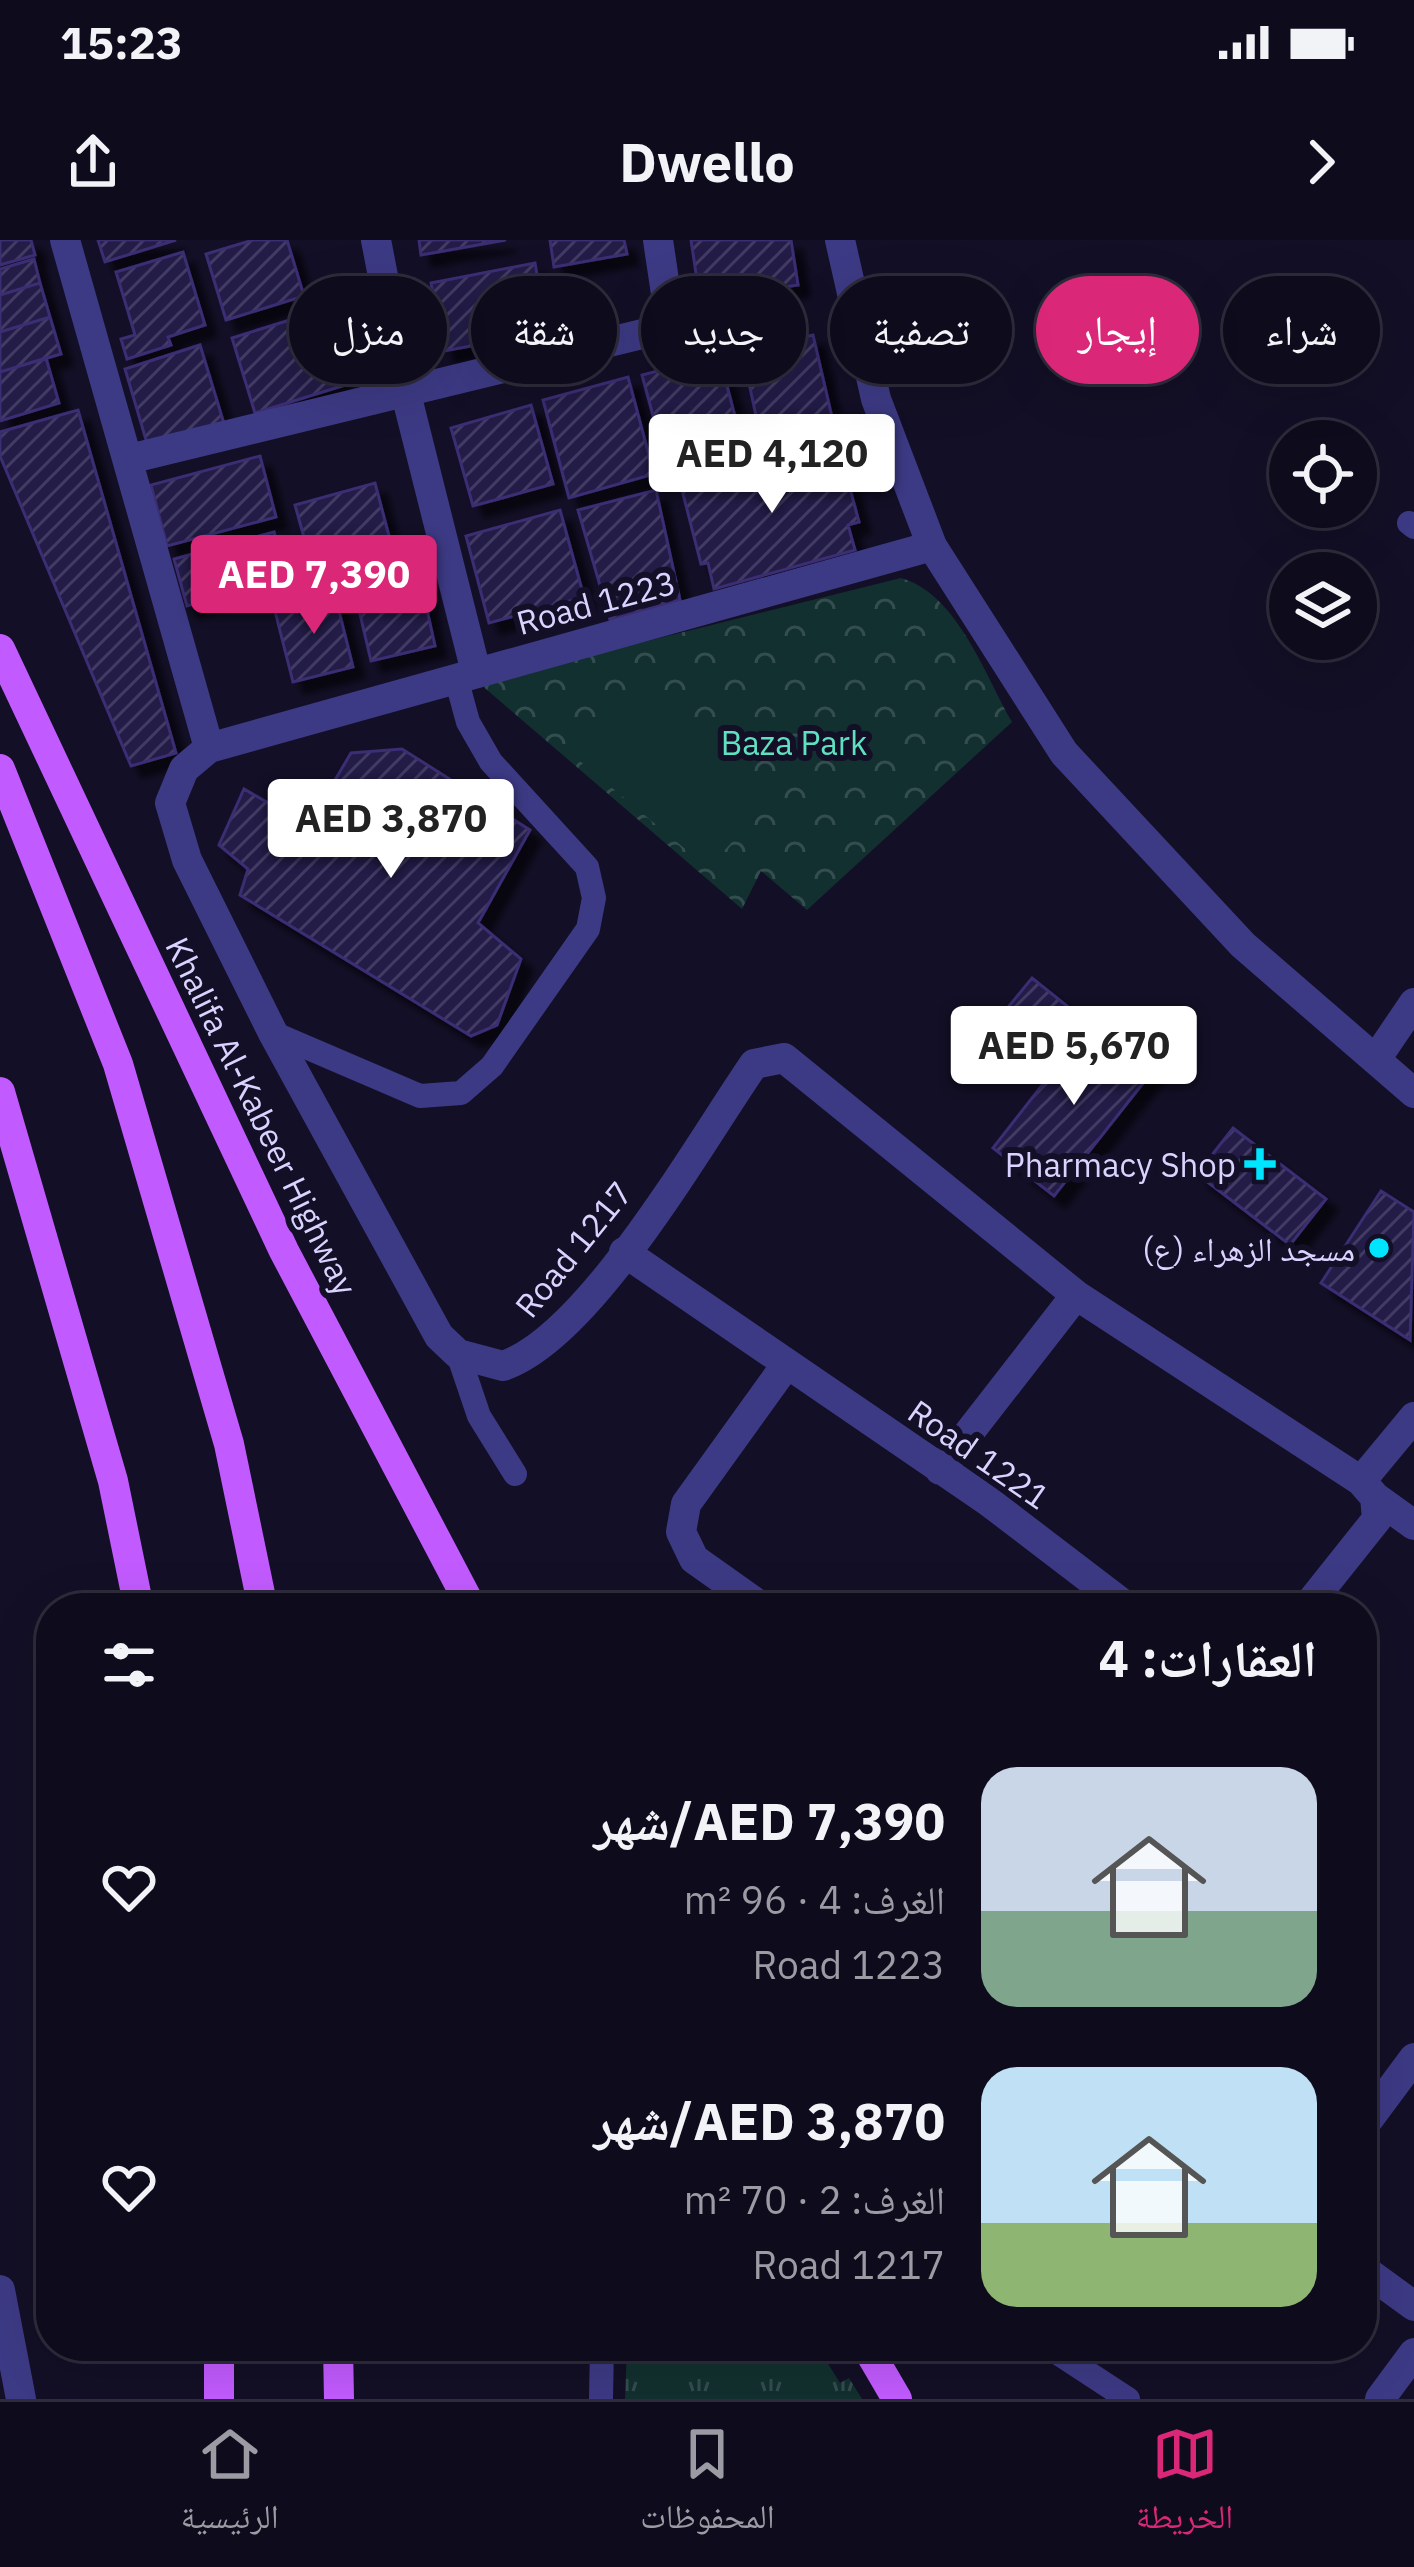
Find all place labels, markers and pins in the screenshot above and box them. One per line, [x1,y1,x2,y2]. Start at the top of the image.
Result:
pin: AED 4,120 [635,414,909,516]
pin: AED 7,390 [177,535,451,637]
pin: AED 3,870 [254,779,528,881]
pin: AED 5,670 [937,1006,1211,1108]
place label: Pharmacy Shop [1005,1143,1236,1186]
marker: Pharmacy Shop [1247,1151,1273,1177]
place label: مسجد الزهراء (ع) [1142,1227,1355,1270]
marker: مسجد الزهراء (ع) [1366,1235,1392,1261]

